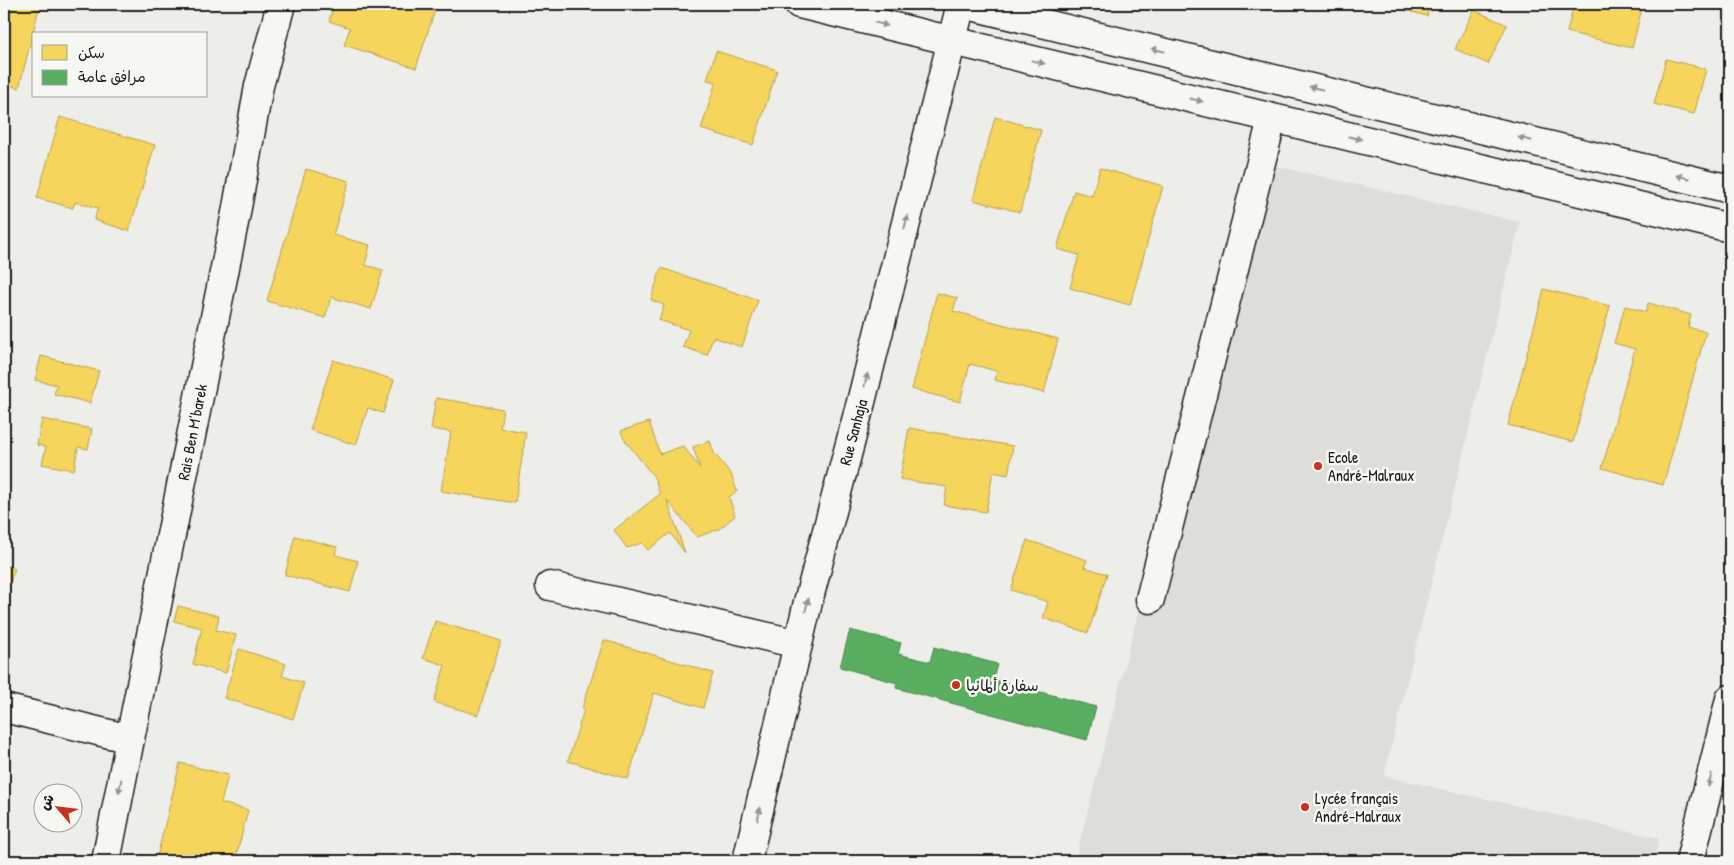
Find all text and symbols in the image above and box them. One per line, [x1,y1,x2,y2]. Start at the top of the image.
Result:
one-way arrow [873,20,888,28]
legend [32,32,208,98]
text: سكن [78,42,105,63]
one-way arrow [1150,46,1165,54]
one-way arrow [1031,58,1046,66]
text: مرافق عامة [78,66,146,87]
one-way arrow [1309,84,1324,92]
one-way arrow [1189,96,1204,104]
one-way arrow [1347,134,1362,142]
one-way arrow [1518,135,1533,143]
one-way arrow [1675,173,1690,181]
one-way arrow [902,215,910,230]
one-way arrow [863,372,871,387]
street label: Rais Ben M’barek [172,382,212,482]
street label: Rue Sanhaja [834,397,872,467]
place label: Ecole André-Malraux [1328,446,1414,486]
marker: Ecole André-Malraux [1312,460,1324,472]
one-way arrow [803,597,811,612]
place label: سفارة ألمانيا [966,674,1039,696]
marker: سفارة ألمانيا [950,679,962,691]
one-way arrow [1706,772,1714,787]
one-way arrow [116,779,124,795]
north arrow [32,782,82,832]
place label: Lycée français André-Malraux [1315,787,1401,827]
text: ش [34,790,58,813]
marker: Lycée français André-Malraux [1299,801,1311,813]
one-way arrow [755,806,763,821]

